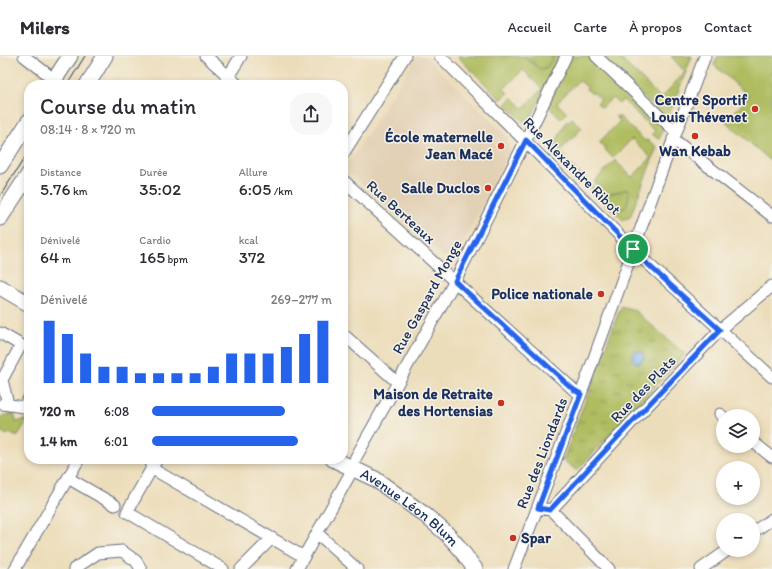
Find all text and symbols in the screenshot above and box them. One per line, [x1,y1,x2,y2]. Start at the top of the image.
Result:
text: Milers [20,16,70,39]
text: Accueil [508,19,551,36]
text: Carte [573,19,607,36]
text: À propos [629,19,682,36]
text: Contact [704,19,752,36]
place label: Centre Sportif Louis Thévenet [651,91,747,126]
text: Course du matin [40,93,196,120]
button: share [290,93,332,135]
marker: Centre Sportif Louis Thévenet [750,104,760,114]
street label: Rue Alexandre Ribot [519,113,625,219]
text: 08:14 · 8 × 720 m [40,122,136,137]
place label: École maternelle Jean Macé [385,127,493,163]
marker: Wan Kebab [690,131,700,141]
marker: École maternelle Jean Macé [496,141,506,151]
place label: Wan Kebab [659,142,731,160]
text: Distance [40,166,81,179]
text: Durée [139,166,168,179]
text: Allure [239,166,268,179]
street label: Rue Berteaux [363,176,440,248]
text: 5.76 [40,179,71,199]
text: 35:02 [139,179,181,199]
text: 6:05 [239,179,271,199]
place label: Salle Duclos [401,179,480,197]
marker: Salle Duclos [483,183,493,193]
text: km [71,185,88,198]
text: /km [271,185,293,198]
pin [616,232,650,266]
text: Dénivelé [40,234,80,247]
text: Cardio [139,234,171,247]
text: kcal [239,234,258,247]
street label: Rue Gaspard Monge [388,237,466,357]
icon: arrive [622,238,644,260]
text: 64 [40,247,59,267]
text: 165 [139,247,165,267]
text: 372 [239,247,265,267]
text: m [59,253,71,266]
text: bpm [165,253,188,266]
place label: Police nationale [491,285,593,303]
marker: Police nationale [596,289,606,299]
text: Dénivelé [40,292,88,307]
text: 269–277 m [271,292,332,307]
street label: Rue des Plats [607,351,680,426]
place label: Maison de Retraite des Hortensias [373,385,493,420]
street label: Rue des Liondards [513,395,572,511]
marker: Maison de Retraite des Hortensias [496,398,506,408]
text: 720 m [40,404,75,419]
text: 6:08 [104,404,129,419]
map controls [716,409,760,557]
button: layers [716,409,760,453]
text: 1.4 km [40,434,77,449]
text: 6:01 [104,434,128,449]
button: + [716,461,760,505]
street label: Avenue Léon Blum [357,464,463,550]
button: − [716,513,760,557]
place label: Spar [521,529,551,548]
marker: Spar [508,533,518,543]

